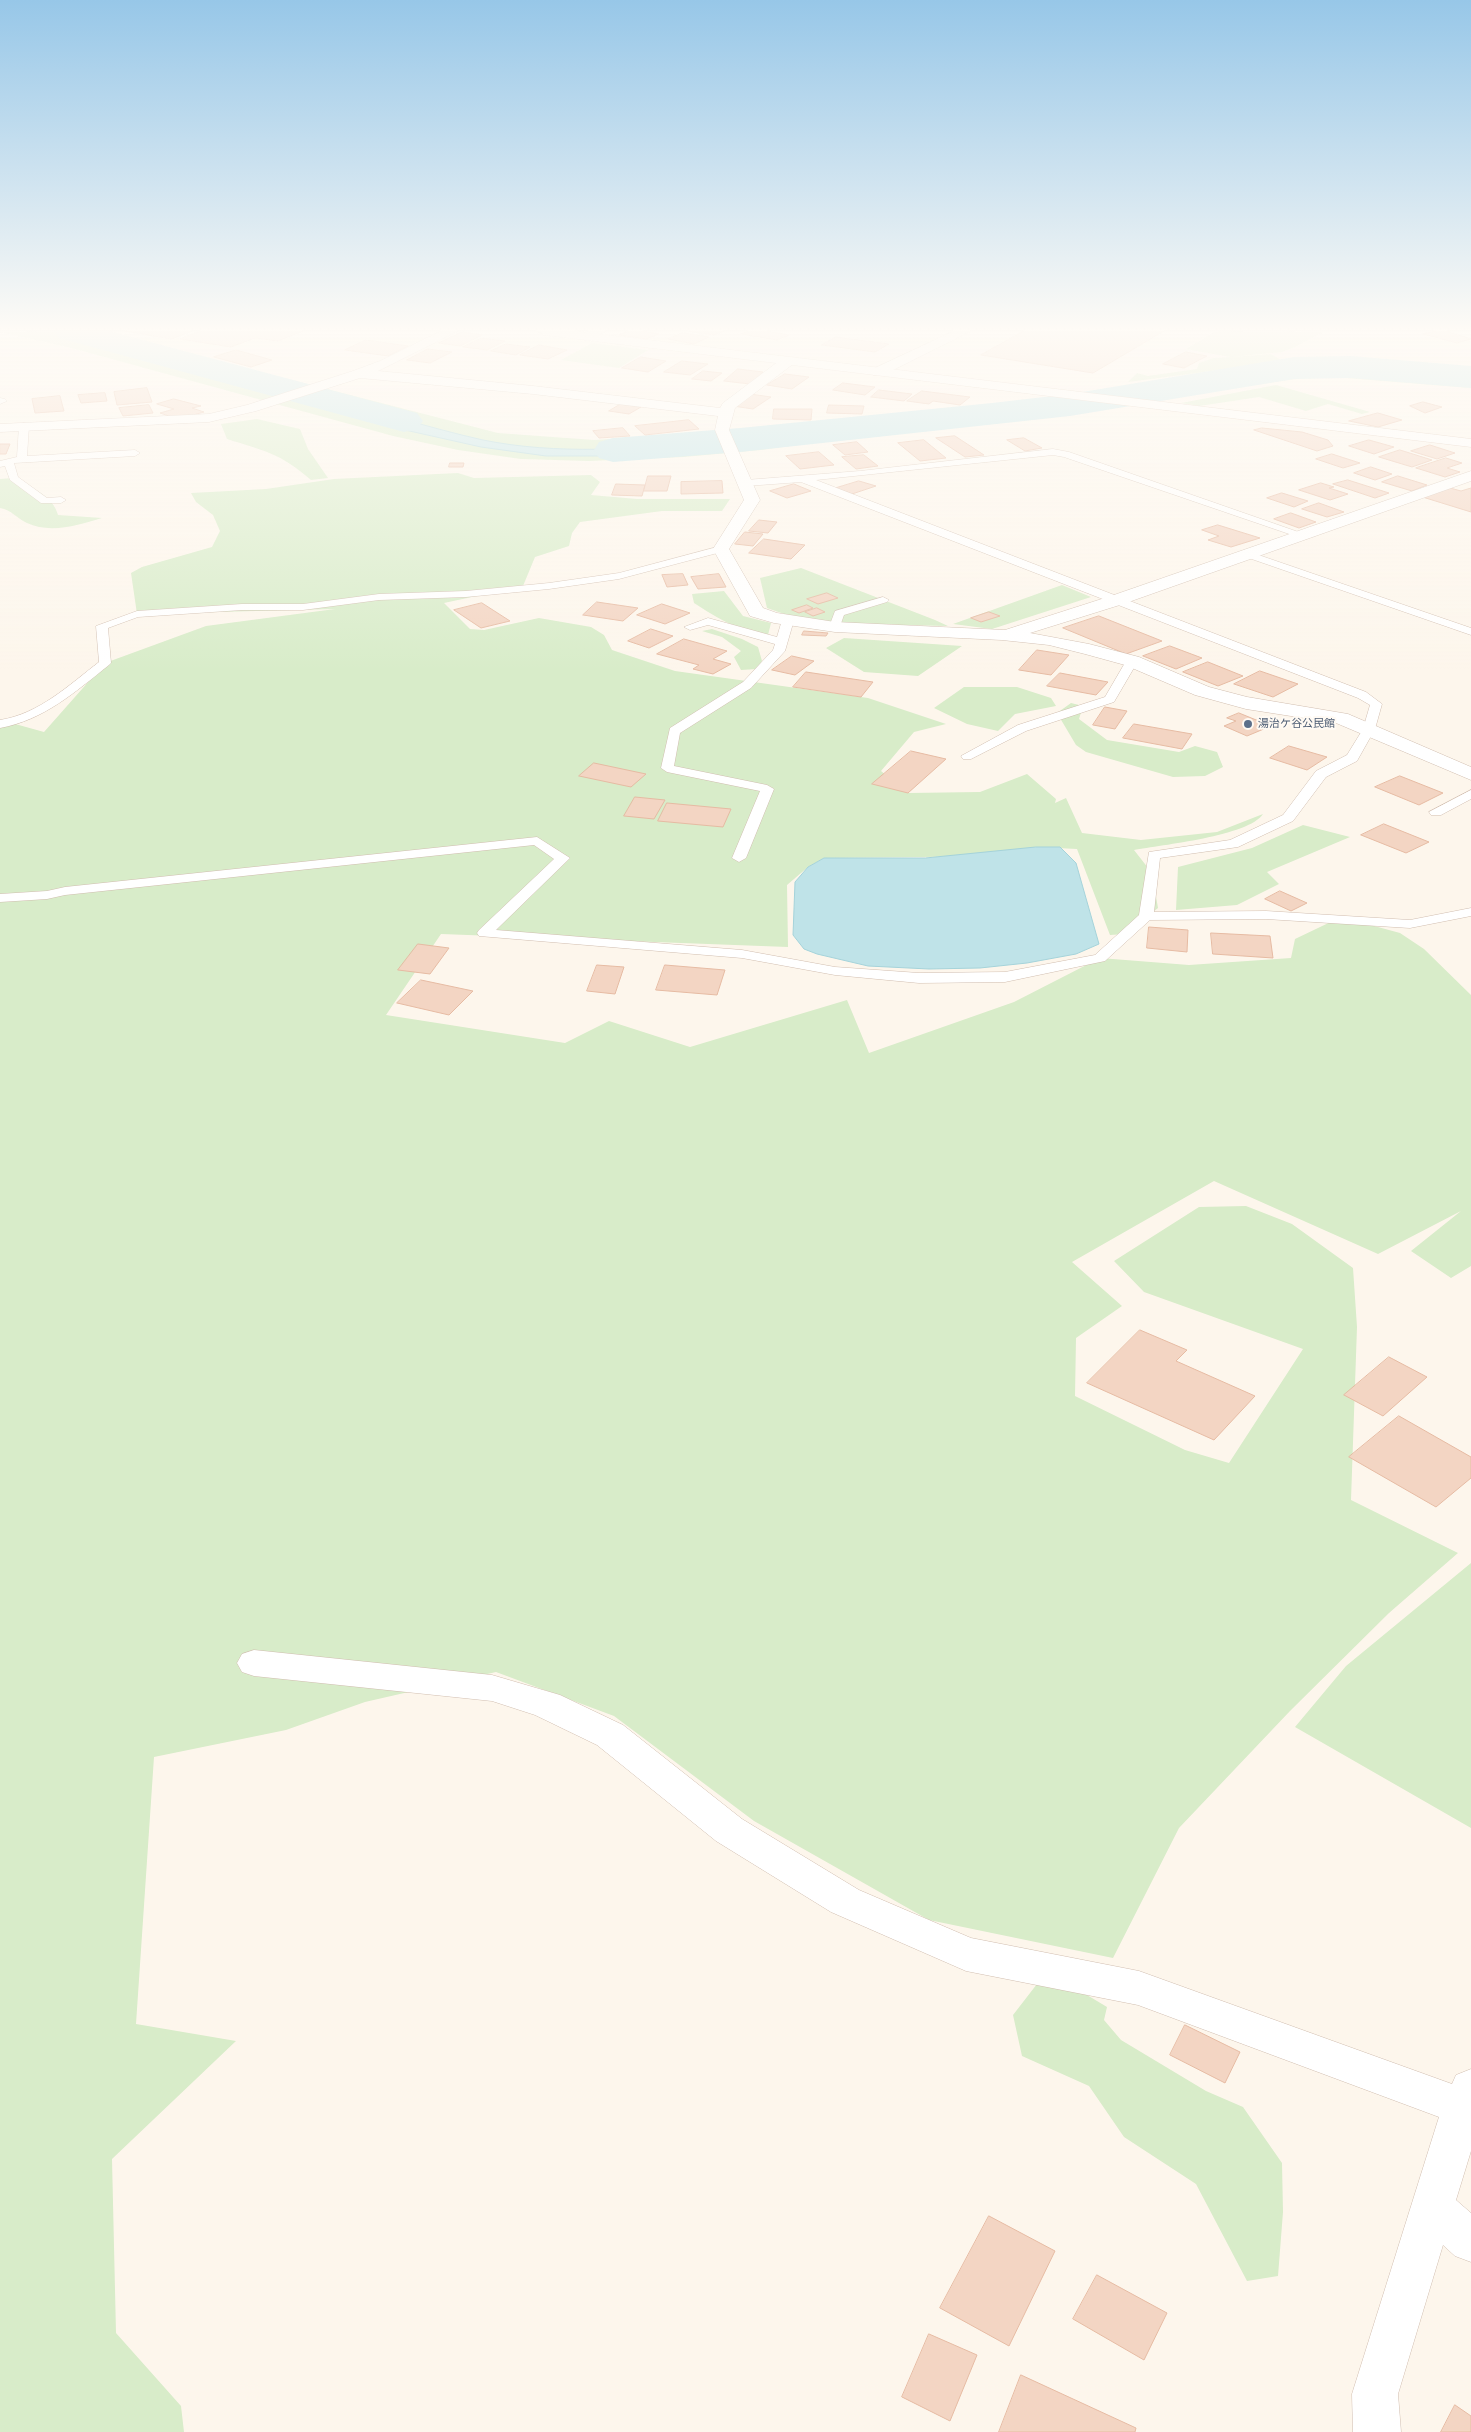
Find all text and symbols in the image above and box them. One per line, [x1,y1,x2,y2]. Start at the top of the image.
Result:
place label: 湯治ケ谷公民館 [1258,717,1335,731]
marker: 湯治ケ谷公民館 [1242,718,1254,730]

